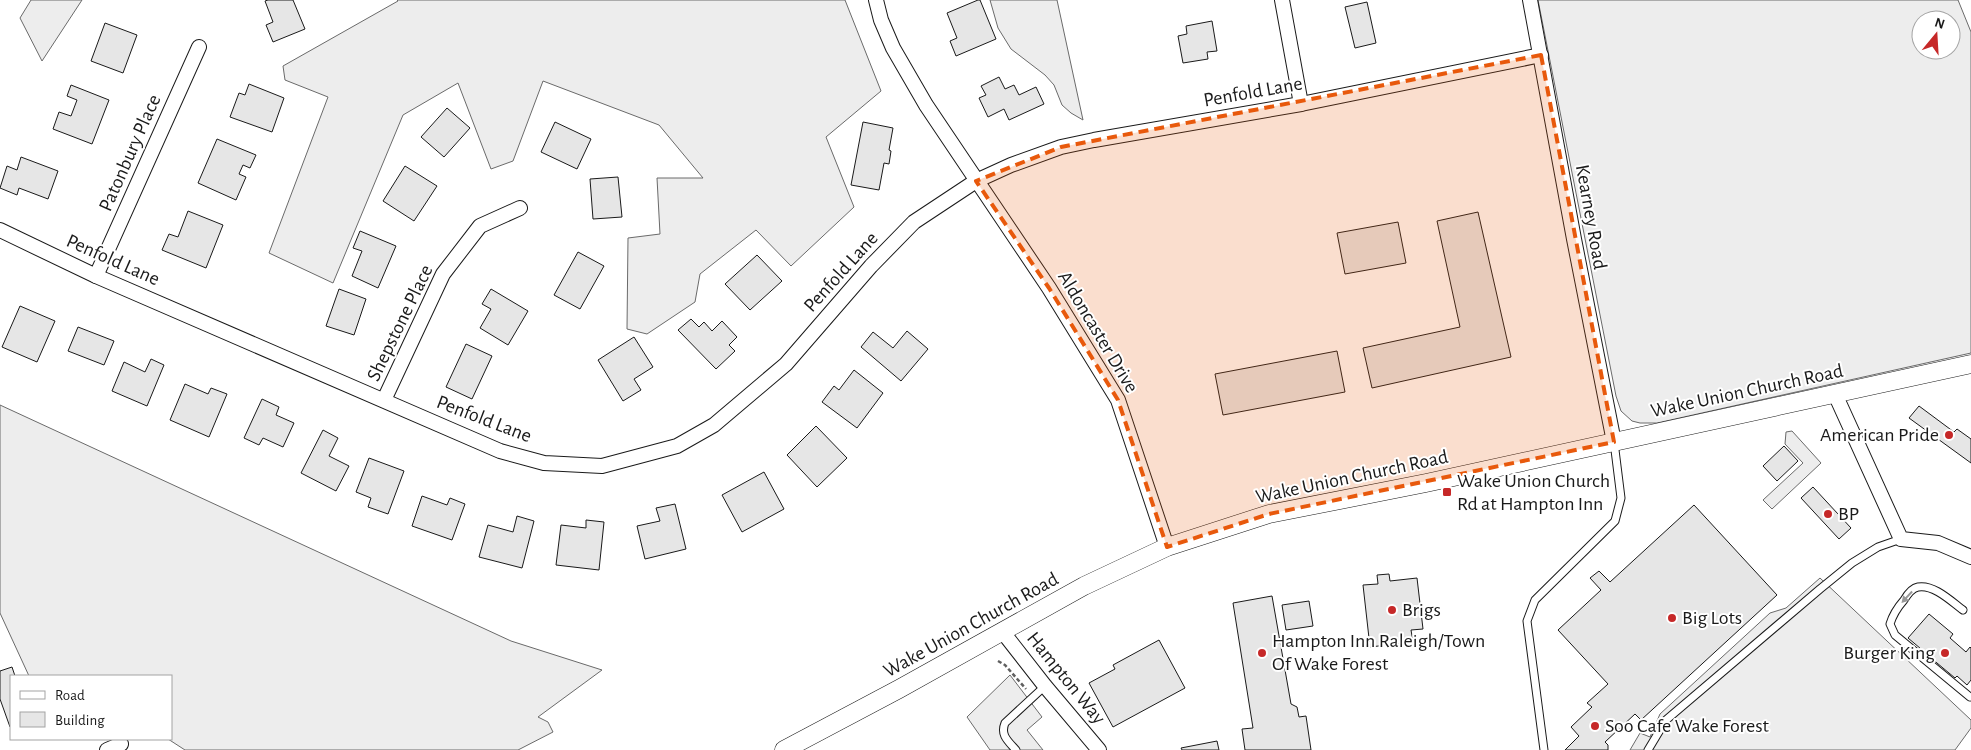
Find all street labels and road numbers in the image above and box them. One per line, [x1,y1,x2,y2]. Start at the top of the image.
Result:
street label: Penfold Lane [1202,73,1304,111]
street label: Patonbury Place [95,92,165,214]
street label: Kearney Road [1572,163,1610,271]
street label: Penfold Lane [800,228,882,316]
street label: Penfold Lane [63,231,163,289]
street label: Shepstone Place [363,262,437,384]
street label: Aldoncaster Drive [1054,268,1142,396]
street label: Wake Union Church Road [1649,361,1845,421]
street label: Penfold Lane [434,392,534,446]
street label: Wake Union Church Road [1254,447,1450,507]
street label: Wake Union Church Road [880,569,1062,681]
street label: Hampton Way [1023,628,1109,728]

